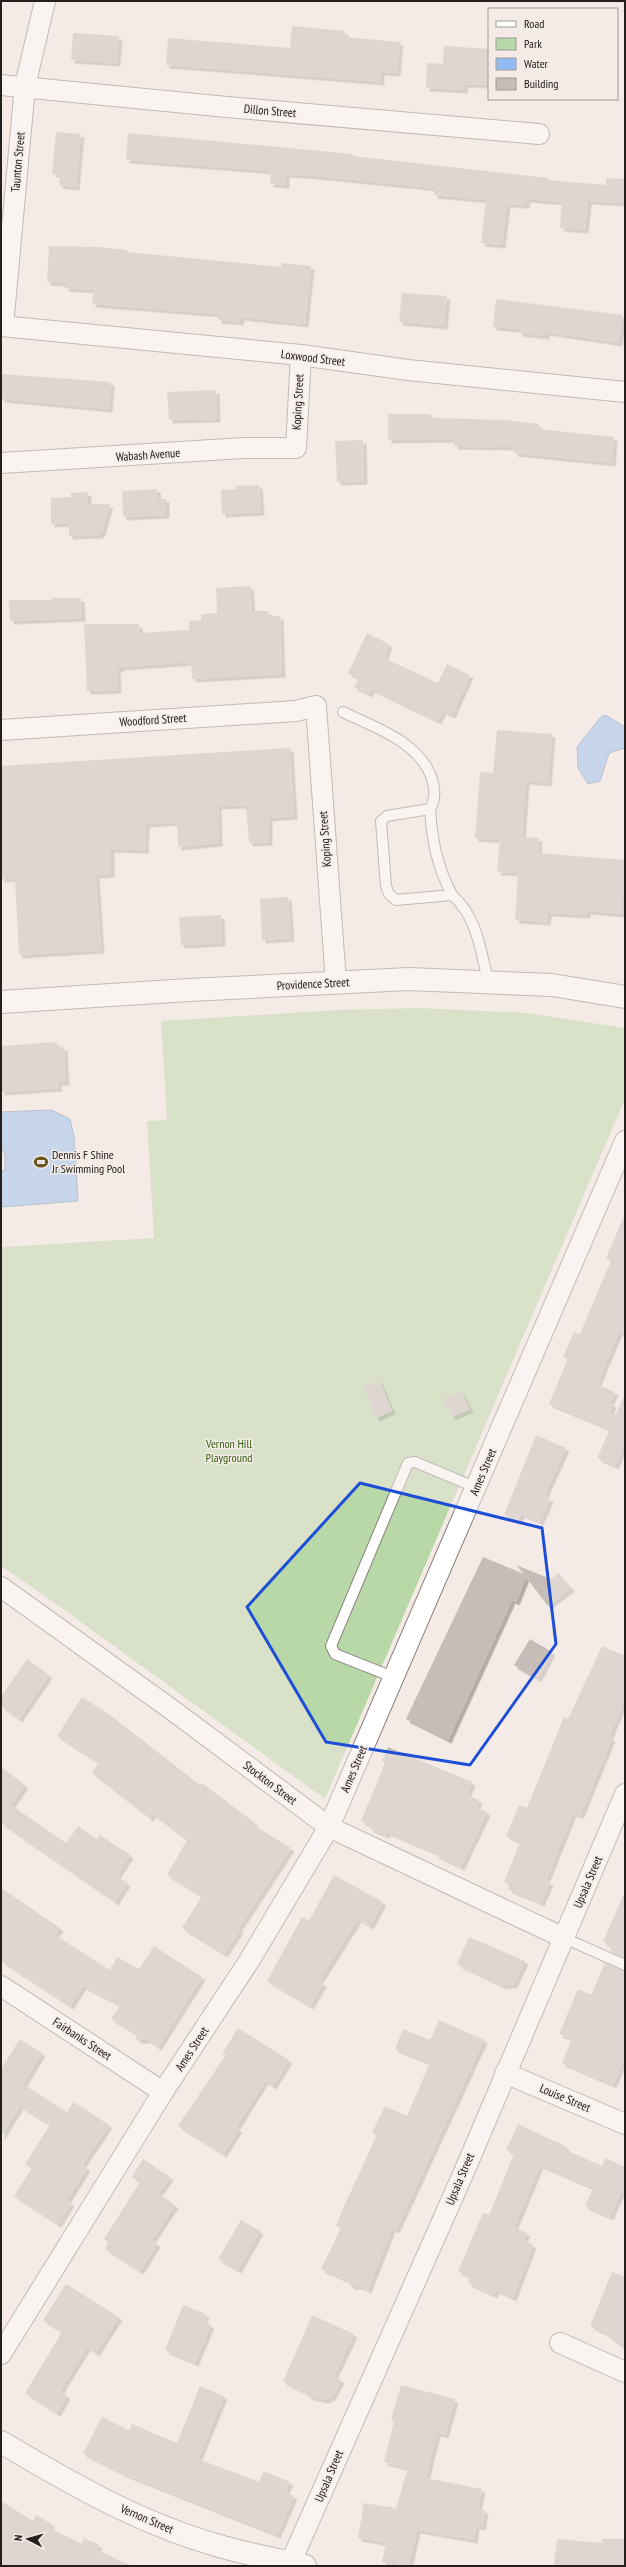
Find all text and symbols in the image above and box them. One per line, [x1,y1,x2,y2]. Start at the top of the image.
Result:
legend [488,8,618,100]
text: Road [524,16,544,31]
text: Park [524,36,542,51]
text: Water [524,56,549,71]
text: Building [524,76,559,91]
street label: Dillon Street [243,101,297,120]
street label: Taunton Street [7,130,28,193]
street label: Loxwood Street [280,346,347,369]
street label: Koping Street [289,373,306,430]
street label: Wabash Avenue [115,445,181,464]
street label: Woodford Street [119,710,188,729]
street label: Koping Street [315,810,334,868]
street label: Providence Street [276,974,350,993]
place label: Dennis F Shine Jr Swimming Pool [51,1147,125,1176]
sports icon: Dennis F Shine Jr Swimming Pool [33,1154,49,1170]
park label: Vernon Hill Playground [205,1436,252,1465]
street label: Ames Street [466,1445,499,1498]
street label: Ames Street [337,1742,370,1795]
street label: Stockton Street [240,1758,301,1808]
street label: Upsala Street [570,1853,606,1910]
street label: Fairbanks Street [50,2014,115,2063]
street label: Ames Street [172,2023,212,2074]
street label: Louise Street [537,2080,594,2115]
street label: Upsala Street [442,2150,478,2207]
street label: Upsala Street [311,2447,347,2504]
street label: Vernon Street [117,2500,177,2537]
north arrow [8,2519,48,2559]
text: N [11,2534,25,2542]

